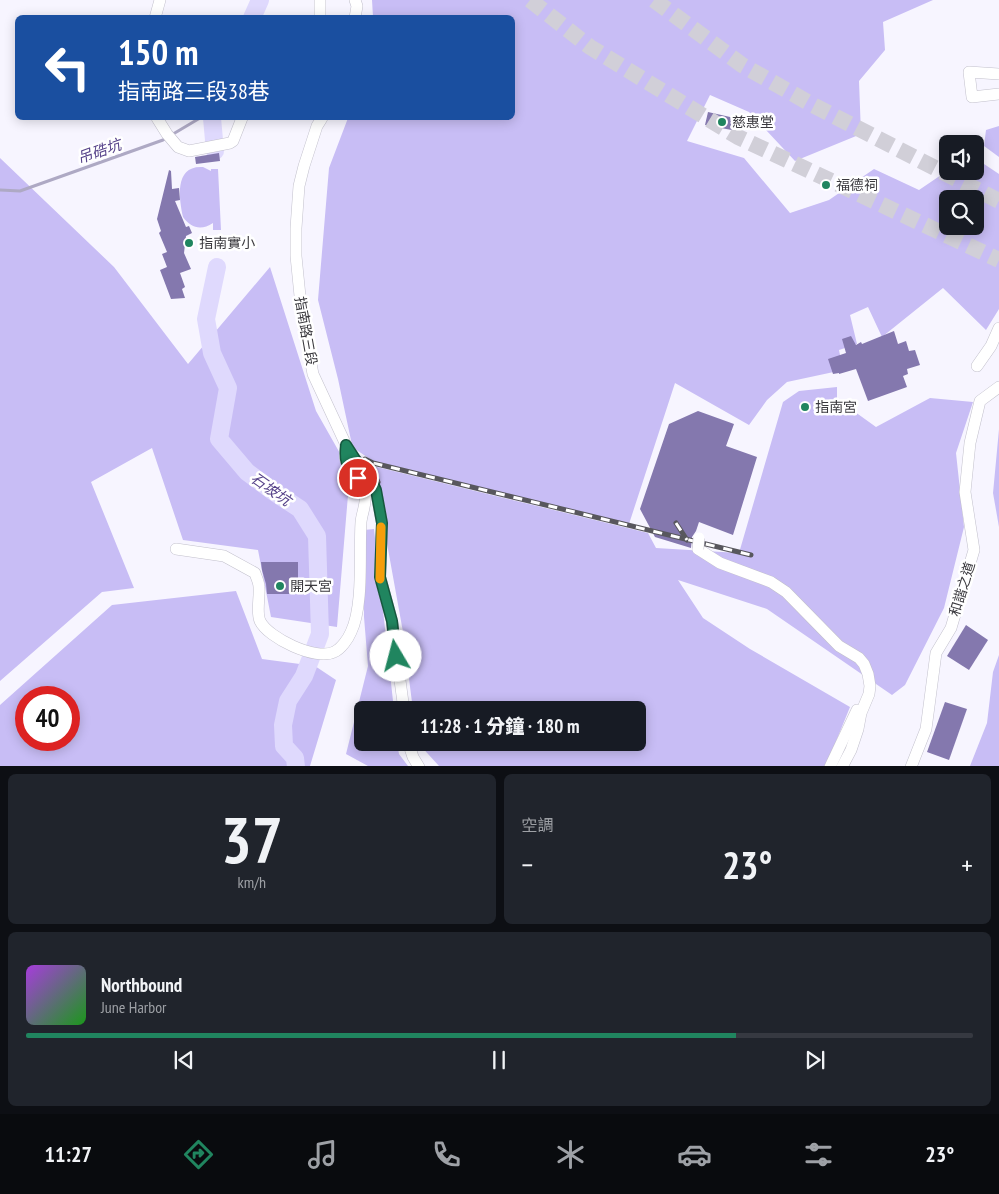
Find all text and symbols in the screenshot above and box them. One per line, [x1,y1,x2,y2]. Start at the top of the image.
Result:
text: 150 m [118,29,199,75]
icon: left [35,35,100,100]
text: 指南路三段38巷 [118,77,270,105]
place label: 慈惠堂 [732,113,774,131]
marker: 慈惠堂 [716,116,728,128]
water label: 吊硞坑 [75,134,125,167]
map controls [939,135,984,235]
button: sound [939,135,984,180]
place label: 福德祠 [836,176,878,194]
marker: 福德祠 [820,179,832,191]
button: search [939,190,984,235]
place label: 指南實小 [199,234,255,252]
marker: 指南實小 [183,237,195,249]
street label: 指南路三段 [291,295,321,367]
place label: 指南宮 [815,398,857,416]
marker: 指南宮 [799,401,811,413]
pin [337,457,379,499]
icon: arrive [344,464,372,492]
water label: 石坡坑 [247,468,297,511]
street label: 和諧之道 [945,560,979,618]
place label: 開天宮 [290,577,332,595]
marker: 開天宮 [274,580,286,592]
position arrow [369,629,421,681]
speed limit sign: 40 [15,686,80,751]
text: 11:28 · 1 分鐘 · 180 m [420,714,580,738]
text: 37 [221,797,283,881]
text: 空調 [522,815,554,835]
text: 23° [722,840,772,889]
text: − [522,846,533,883]
text: + [961,846,973,883]
text: km/h [238,872,266,892]
text: Northbound [101,973,182,997]
text: June Harbor [101,997,166,1017]
icon: previous [170,1046,198,1074]
icon: pause [485,1046,513,1074]
icon: next [801,1046,829,1074]
icon: directions [181,1137,216,1172]
icon: music [305,1137,340,1172]
icon: phone [429,1137,464,1172]
icon: climate [553,1137,588,1172]
icon: car [677,1137,712,1172]
icon: filters [801,1137,836,1172]
text: 11:27 [45,1140,92,1168]
text: 23° [925,1140,954,1168]

